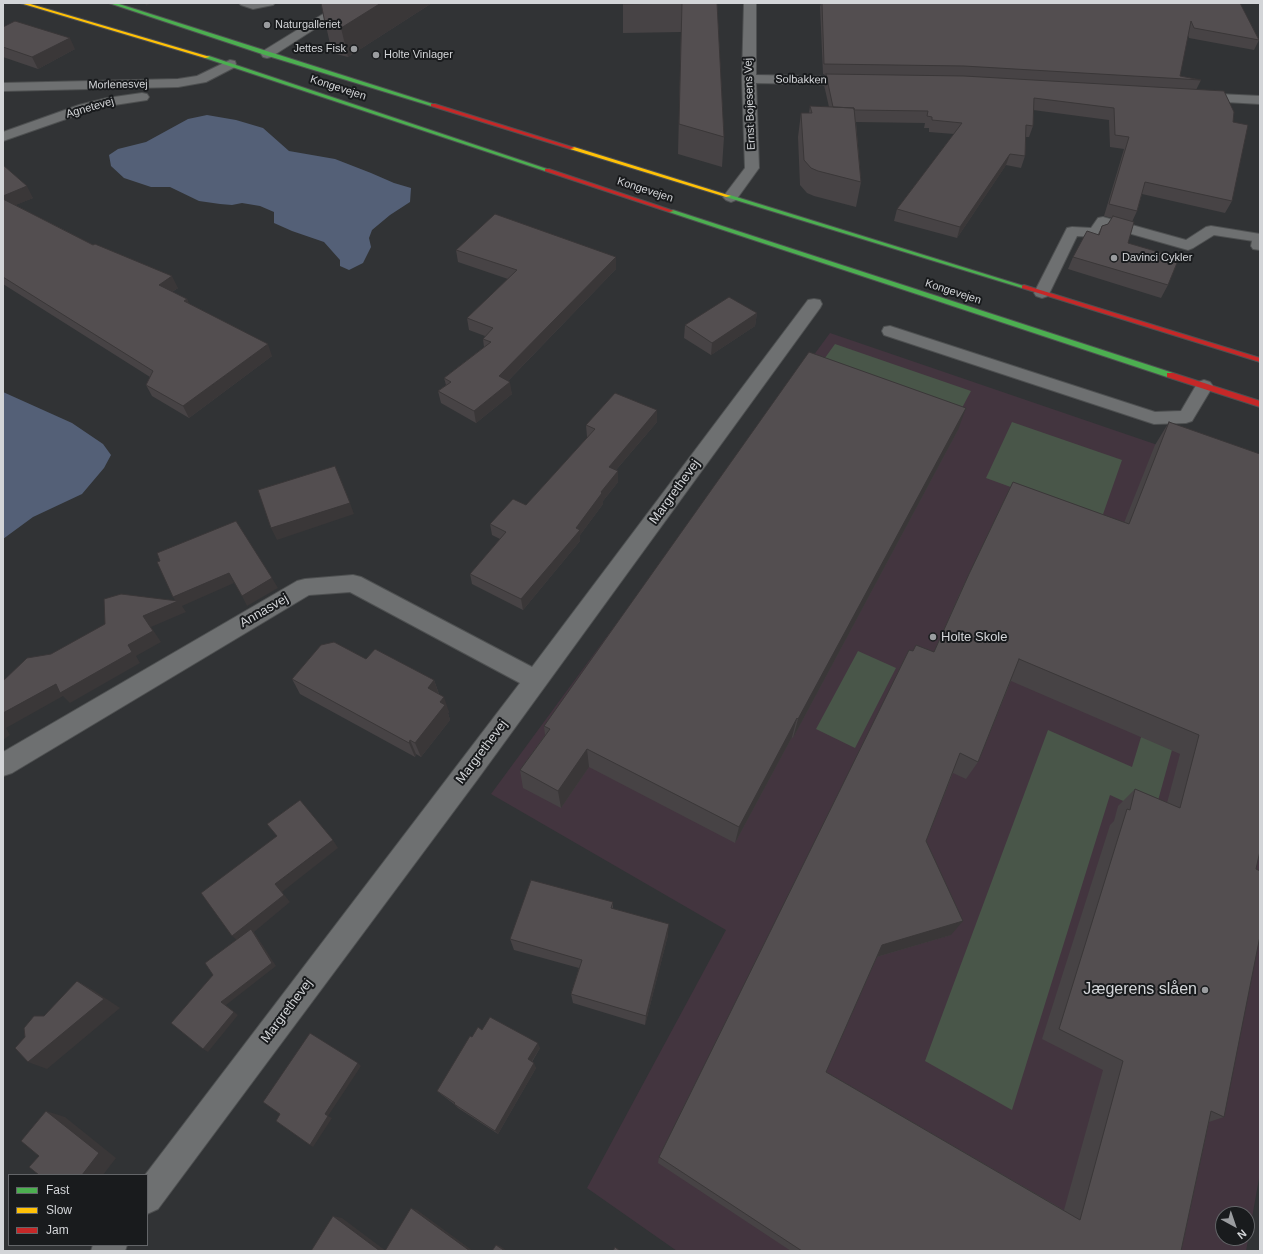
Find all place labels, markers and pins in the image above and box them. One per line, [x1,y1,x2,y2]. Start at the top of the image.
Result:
place label: Naturgalleriet [275,18,340,32]
marker: Naturgalleriet [262,20,272,30]
place label: Jettes Fisk [293,42,346,56]
marker: Jettes Fisk [349,44,359,54]
place label: Holte Vinlager [384,48,453,62]
marker: Holte Vinlager [371,50,381,60]
place label: Davinci Cykler [1122,251,1192,265]
marker: Davinci Cykler [1109,253,1119,263]
place label: Holte Skole [941,629,1007,645]
marker: Holte Skole [928,632,938,642]
place label: Jægerens slåen [1083,980,1197,1000]
marker: Jægerens slåen [1200,985,1210,995]

